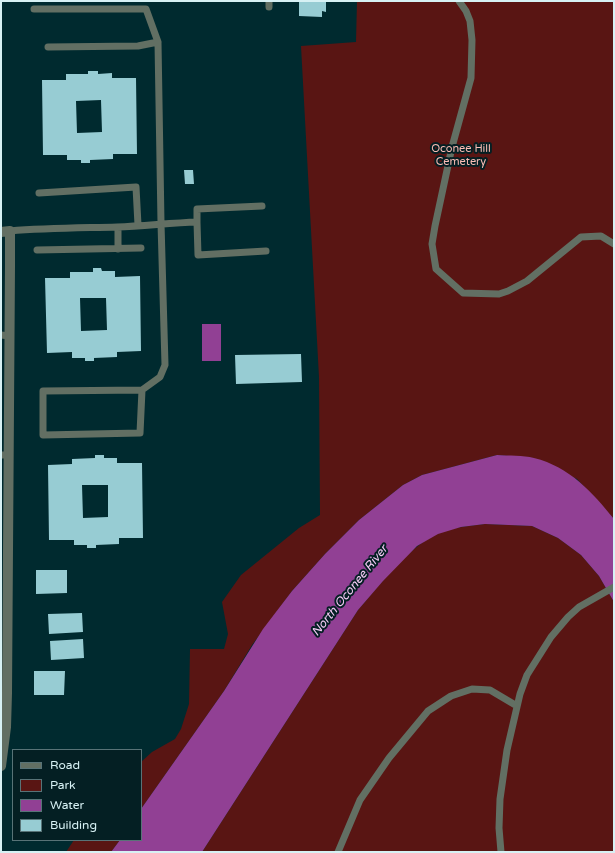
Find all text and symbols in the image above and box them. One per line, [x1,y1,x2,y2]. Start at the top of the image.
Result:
park label: Oconee Hill Cemetery [431,142,491,168]
water label: North Oconee River [309,543,391,639]
legend [12,749,142,841]
text: Road [50,758,80,772]
text: Park [50,778,76,792]
text: Water [50,798,84,812]
text: Building [50,818,97,832]

